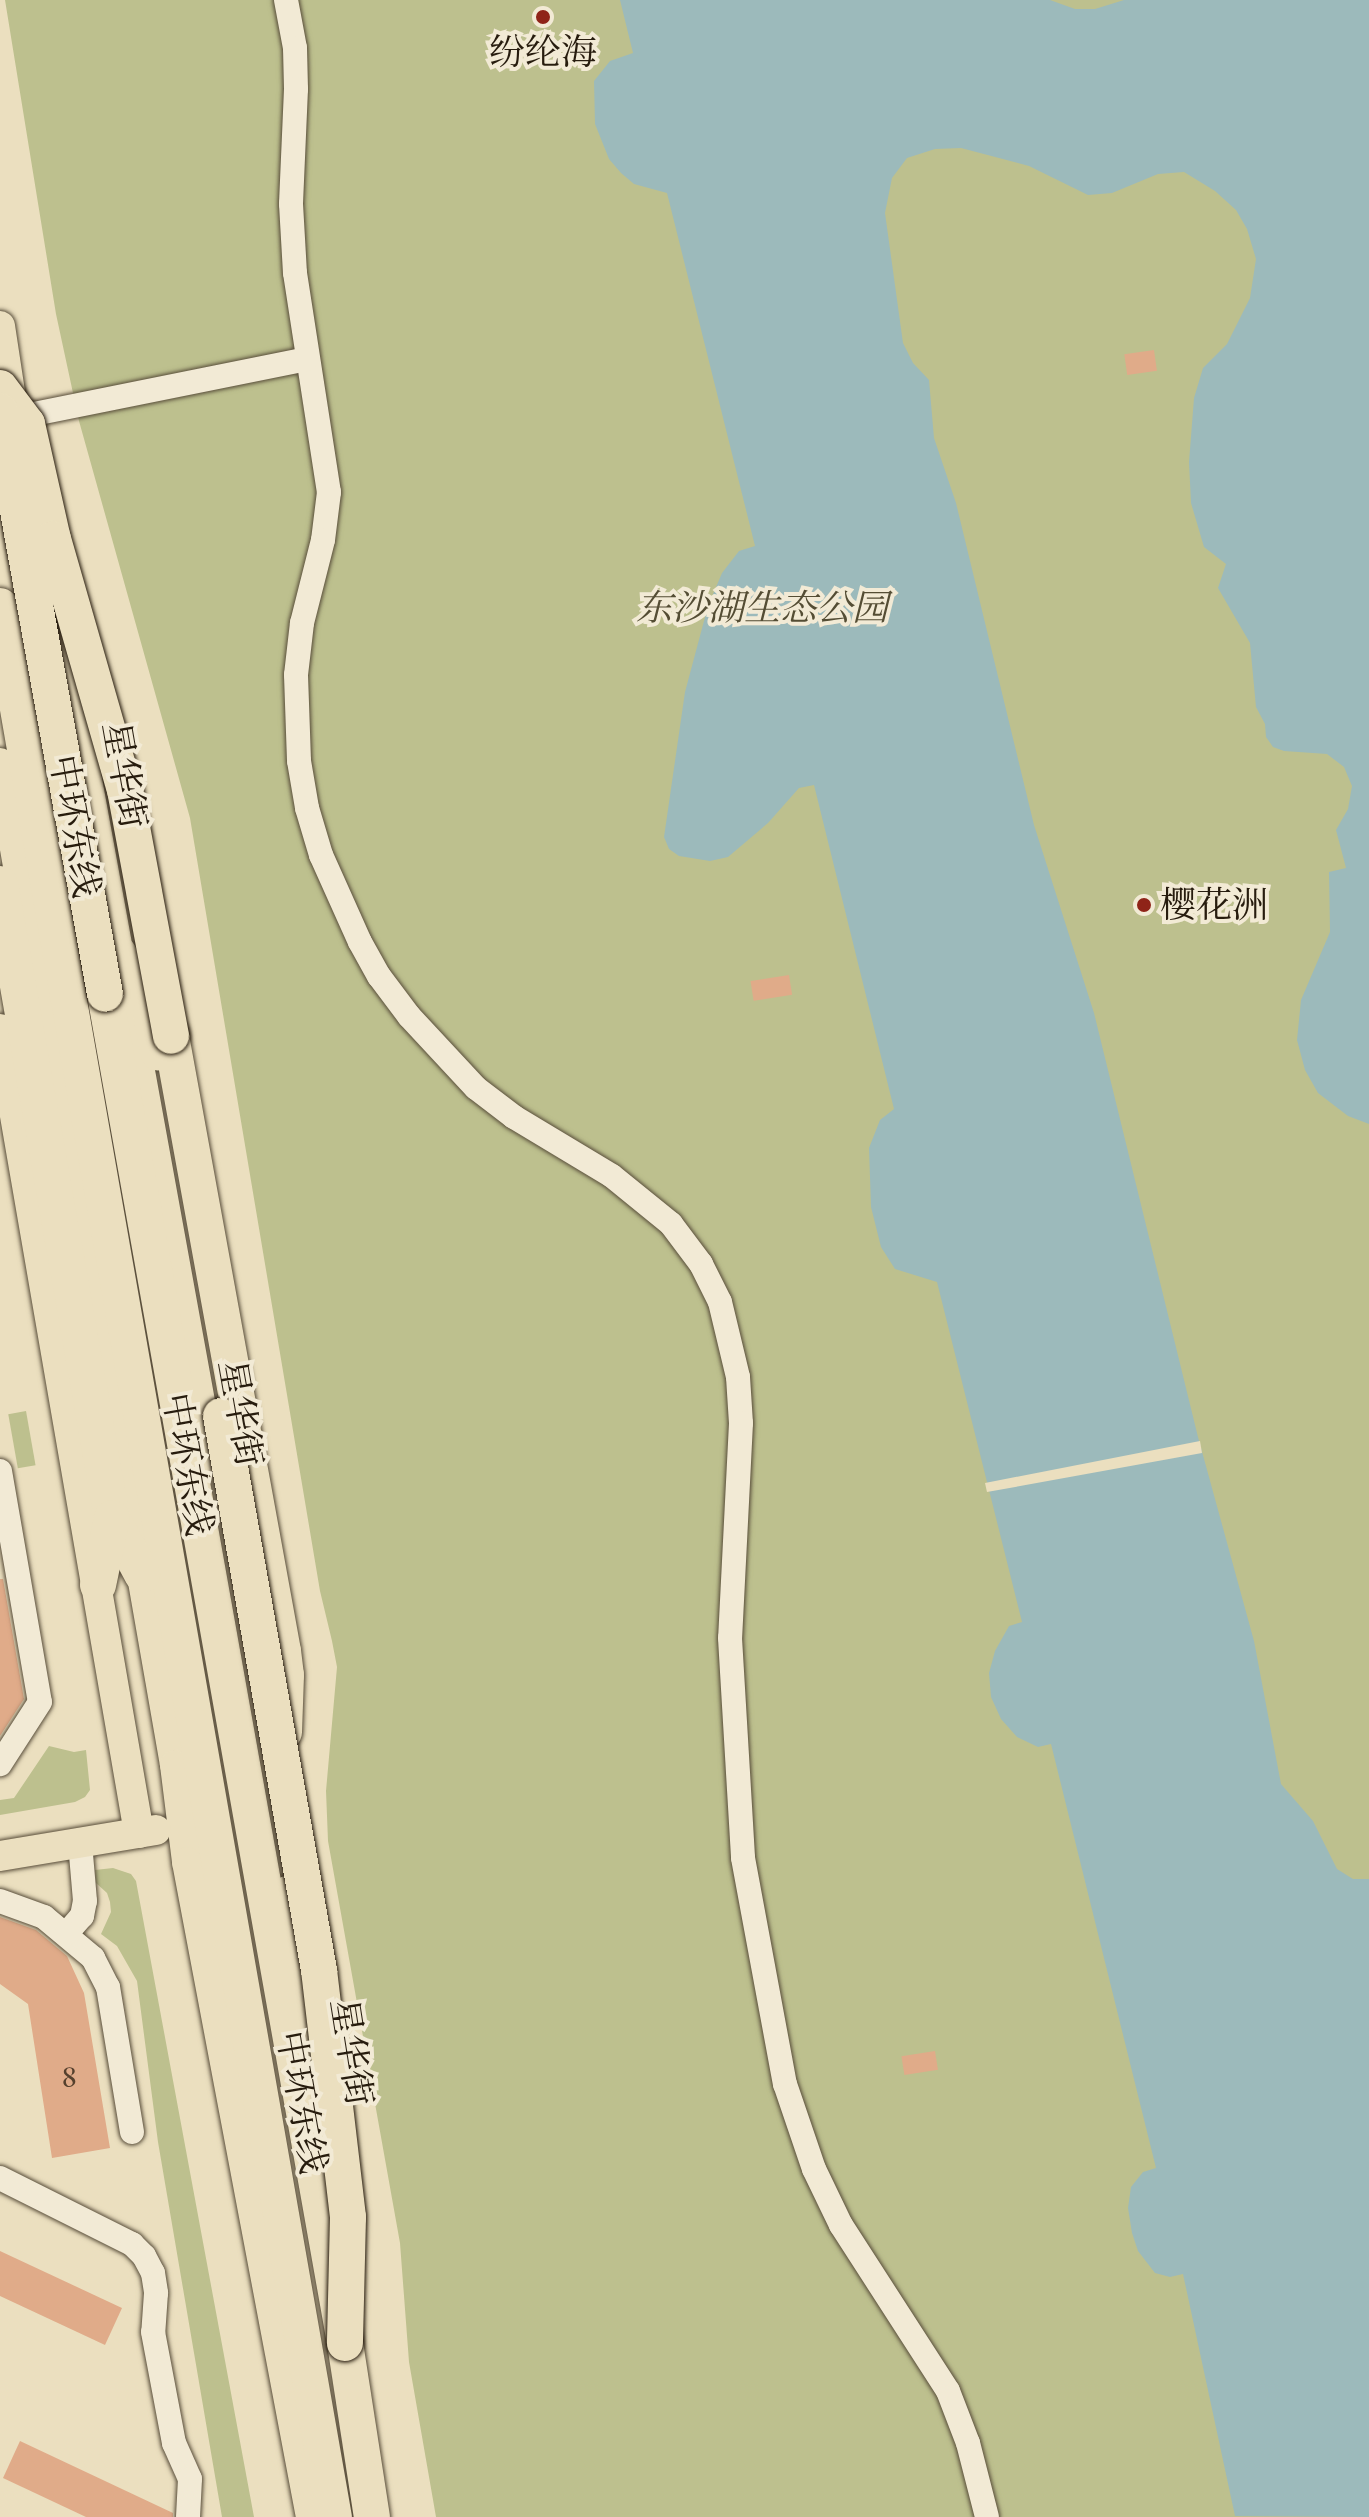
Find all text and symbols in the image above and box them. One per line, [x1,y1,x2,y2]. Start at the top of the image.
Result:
marker: 纷纶海 [534,8,552,26]
place label: 纷纶海 [489,30,597,74]
park label: 东沙湖生态公园 [636,586,888,630]
street label: 星华街 [94,718,156,832]
street label: 中环东线 [41,751,109,901]
place label: 樱花洲 [1160,883,1268,927]
marker: 樱花洲 [1135,896,1153,914]
street label: 星华街 [210,1356,272,1470]
street label: 中环东线 [154,1389,222,1539]
street label: 星华街 [322,1995,382,2109]
street label: 中环东线 [268,2027,336,2177]
house number: 8 [61,2057,77,2095]

